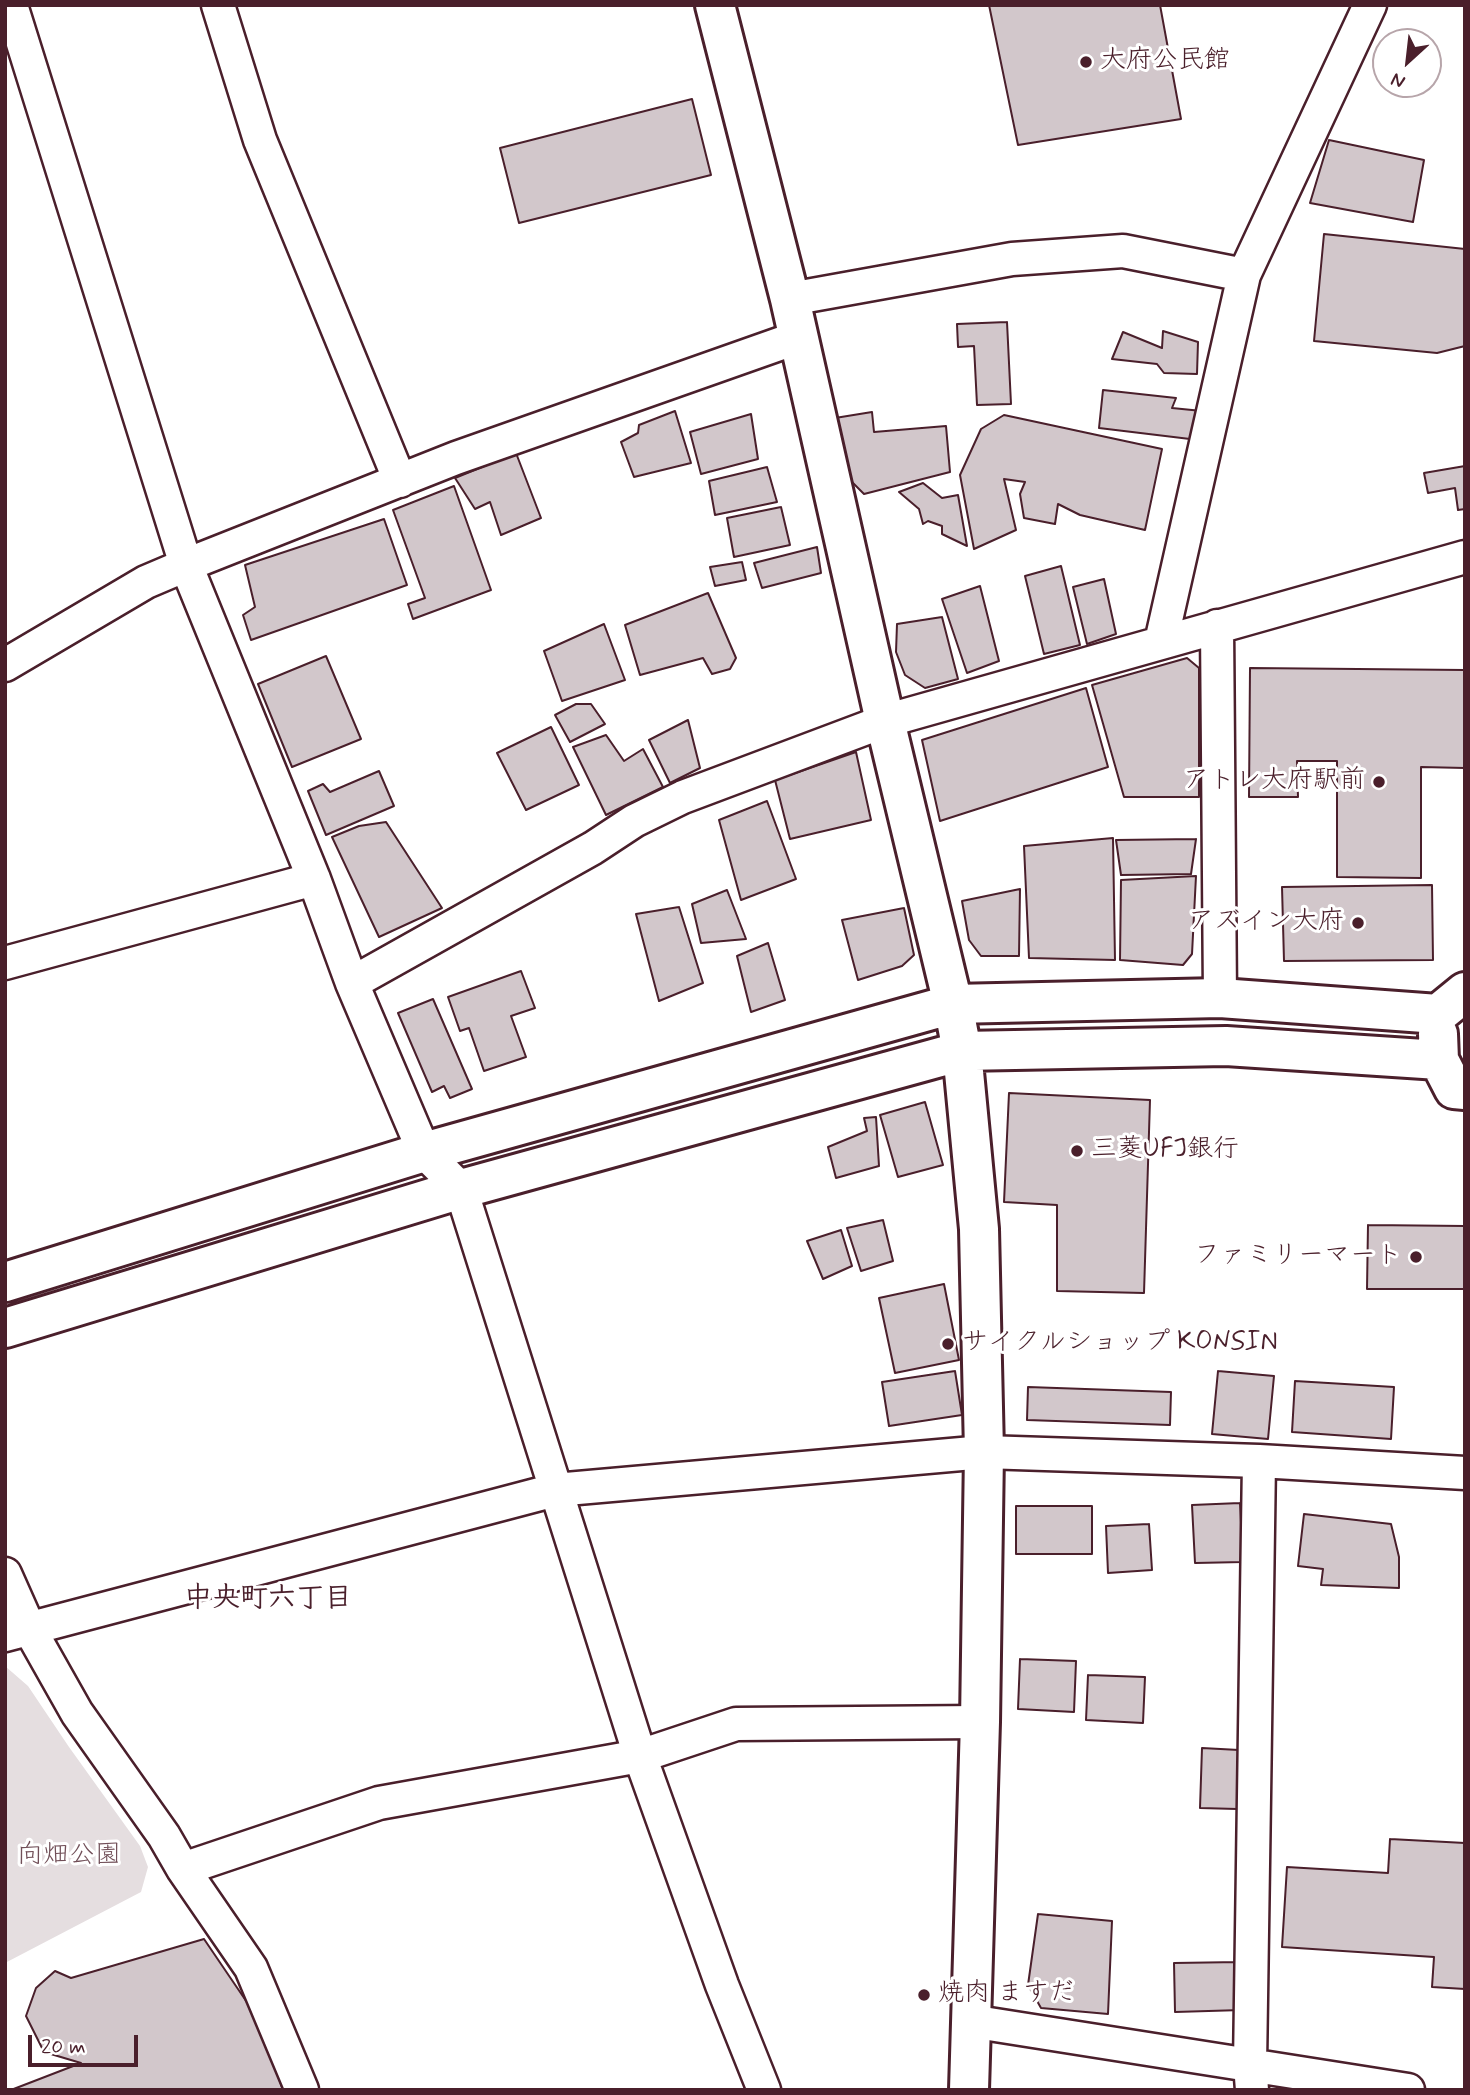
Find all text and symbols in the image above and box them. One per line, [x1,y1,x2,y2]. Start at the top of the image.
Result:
north arrow [1372,28,1442,98]
place label: 大府公民館 [1100,46,1230,78]
marker: 大府公民館 [1078,54,1094,70]
text: N [1387,66,1409,94]
place label: アトレ大府駅前 [1183,766,1365,798]
marker: アトレ大府駅前 [1371,774,1387,790]
place label: アズイン大府 [1188,907,1344,939]
marker: アズイン大府 [1350,915,1366,931]
place label: 三菱UFJ銀行 [1091,1135,1239,1167]
marker: 三菱UFJ銀行 [1069,1143,1085,1159]
place label: ファミリーマート [1194,1241,1402,1273]
marker: ファミリーマート [1408,1249,1424,1265]
place label: サイクルショップ KONSIN [962,1328,1278,1360]
marker: サイクルショップ KONSIN [940,1336,956,1352]
district label: 中央町六丁目 [184,1583,352,1617]
park label: 向畑公園 [17,1841,121,1873]
place label: 焼肉 ますだ [938,1979,1075,2011]
marker: 焼肉 ますだ [916,1987,932,2003]
scale bar [32,2022,142,2066]
text: 20 m [41,2033,86,2061]

